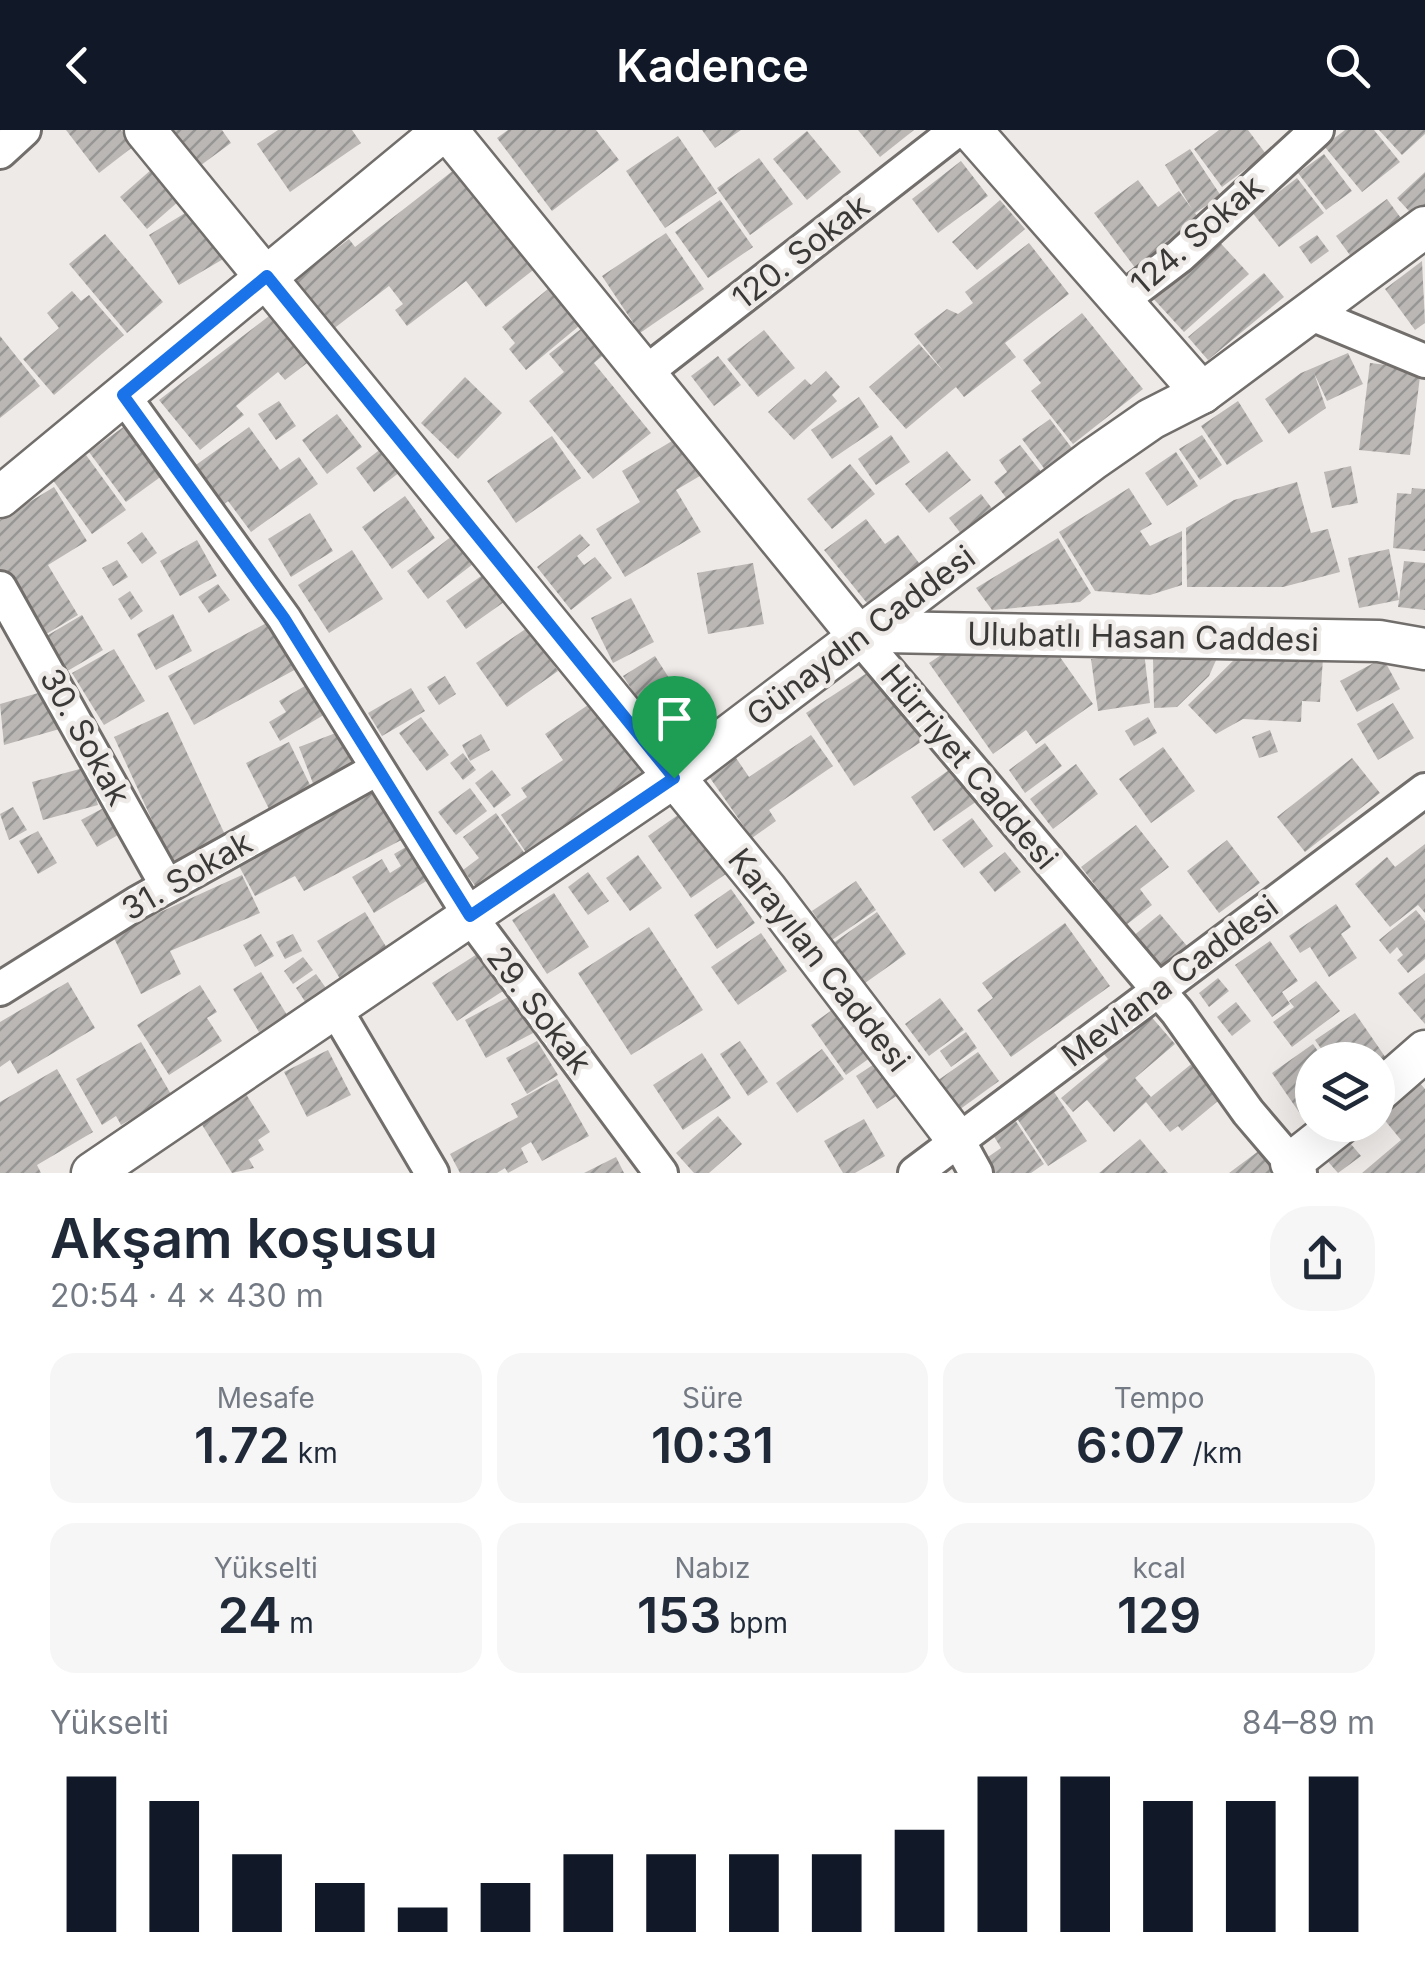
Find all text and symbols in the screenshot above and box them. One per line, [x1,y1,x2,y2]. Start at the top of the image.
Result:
icon: back [50,38,105,93]
text: Kadence [616,38,809,93]
icon: search [1320,38,1375,93]
street label: 124. Sokak [1122,166,1271,303]
street label: 120. Sokak [724,186,877,317]
street label: Günaydın Caddesi [739,537,983,734]
street label: Ulubatlı Hasan Caddesi [967,614,1319,659]
street label: Hürriyet Caddesi [873,657,1066,877]
street label: 30. Sokak [32,662,139,812]
pin [632,676,717,779]
icon: arrive [647,691,702,746]
street label: 31. Sokak [115,823,259,928]
street label: Karayılan Caddesi [720,840,919,1079]
street label: Mevlana Caddesi [1054,887,1285,1075]
street label: 29. Sokak [479,938,600,1082]
map controls [1295,1042,1395,1142]
button: layers [1295,1042,1395,1142]
text: Akşam koşusu [50,1205,438,1271]
button: share [1270,1206,1375,1311]
text: 20:54 · 4 × 430 m [50,1276,324,1315]
text: Mesafe [217,1381,315,1415]
text: Süre [682,1381,743,1415]
text: Tempo [1114,1381,1204,1415]
text: 1.72 [194,1415,290,1475]
text: 10:31 [651,1415,774,1475]
text: 6:07 [1076,1415,1185,1475]
text: km [290,1436,338,1470]
text: /km [1185,1436,1242,1470]
text: Yükselti [214,1551,318,1585]
text: Nabız [674,1551,751,1585]
text: kcal [1132,1551,1186,1585]
text: 24 [218,1585,281,1645]
text: 153 [637,1585,721,1645]
text: 129 [1117,1585,1201,1645]
text: m [281,1606,314,1640]
text: bpm [721,1606,788,1640]
text: Yükselti [50,1703,169,1742]
text: 84–89 m [1242,1703,1375,1742]

